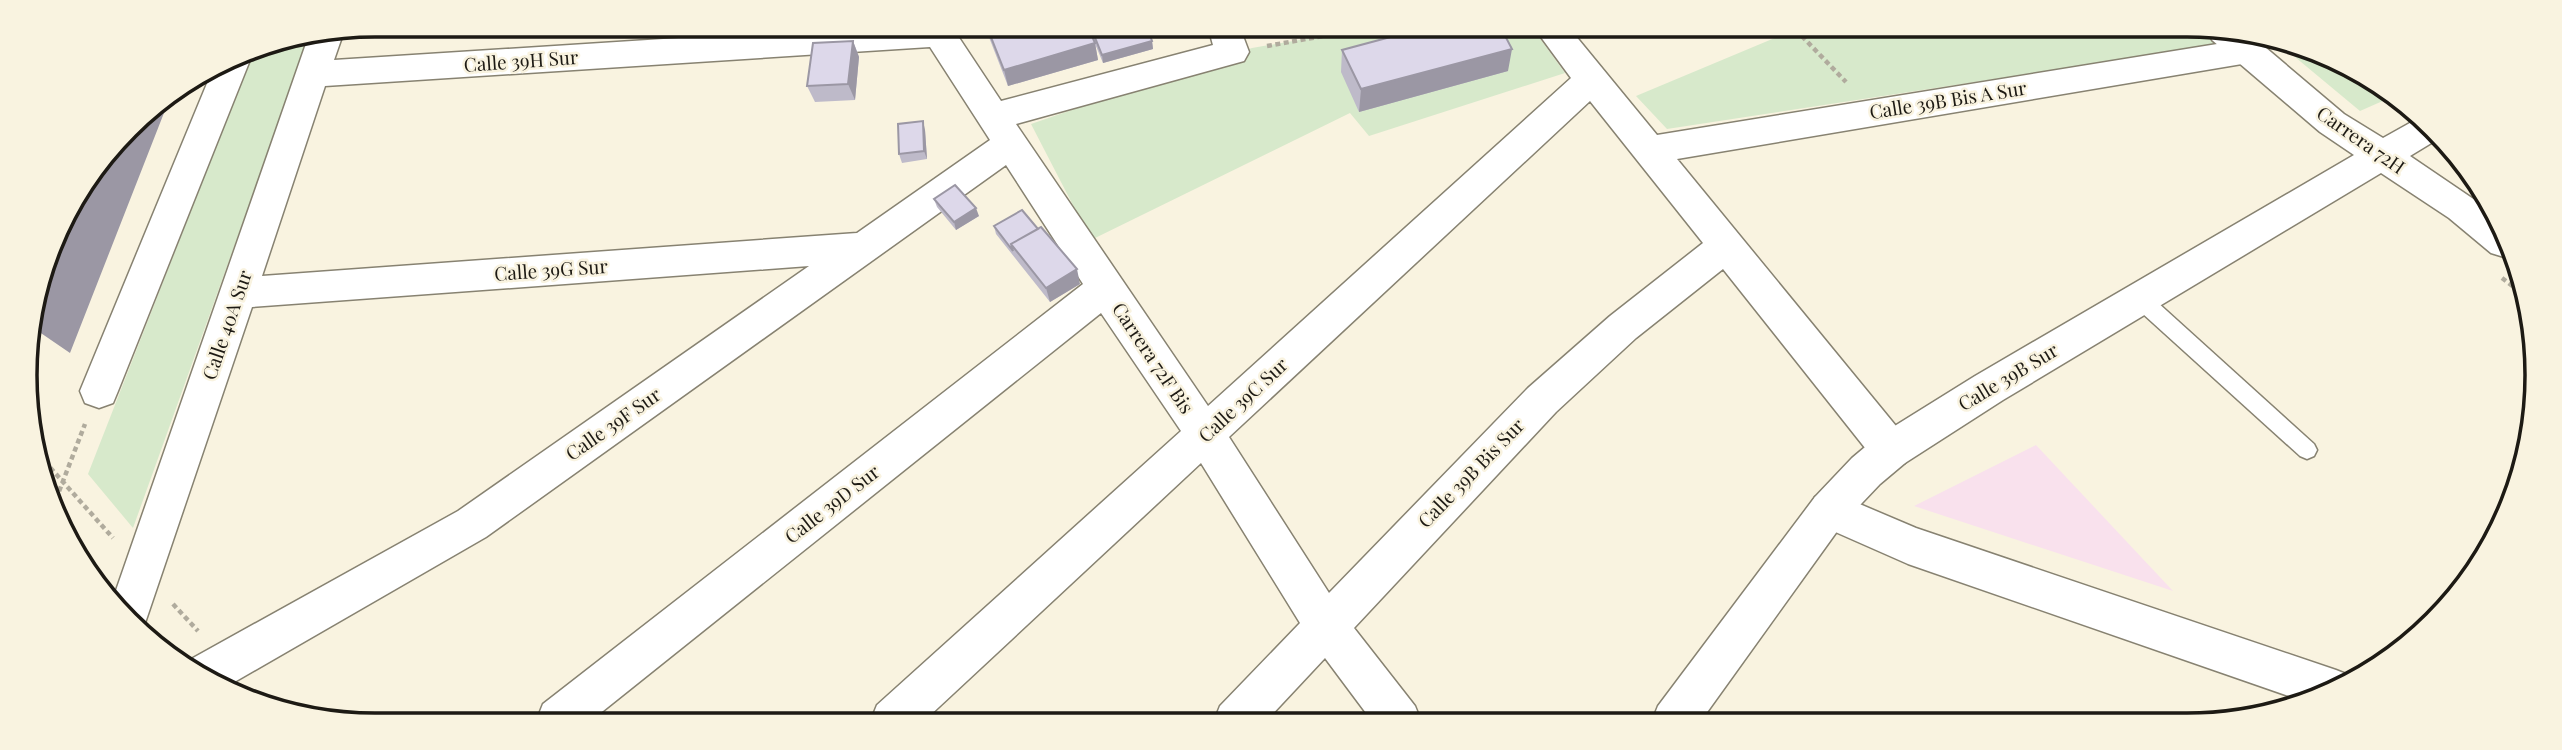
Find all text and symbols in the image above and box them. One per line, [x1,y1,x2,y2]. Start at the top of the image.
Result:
street label: Calle 39H Sur [463,43,580,77]
street label: Calle 39B Bis A Sur [1867,74,2029,124]
street label: Carrera 72H [2312,99,2411,179]
street label: Calle 39G Sur [493,252,609,286]
street label: Calle 40A Sur [195,266,257,383]
street label: Carrera 72F Bis [1107,297,1201,418]
street label: Calle 39B Sur [1953,336,2063,416]
street label: Calle 39C Sur [1192,351,1293,447]
street label: Calle 39F Sur [560,380,666,466]
street label: Calle 39B Bis Sur [1411,412,1530,533]
street label: Calle 39D Sur [778,458,885,549]

